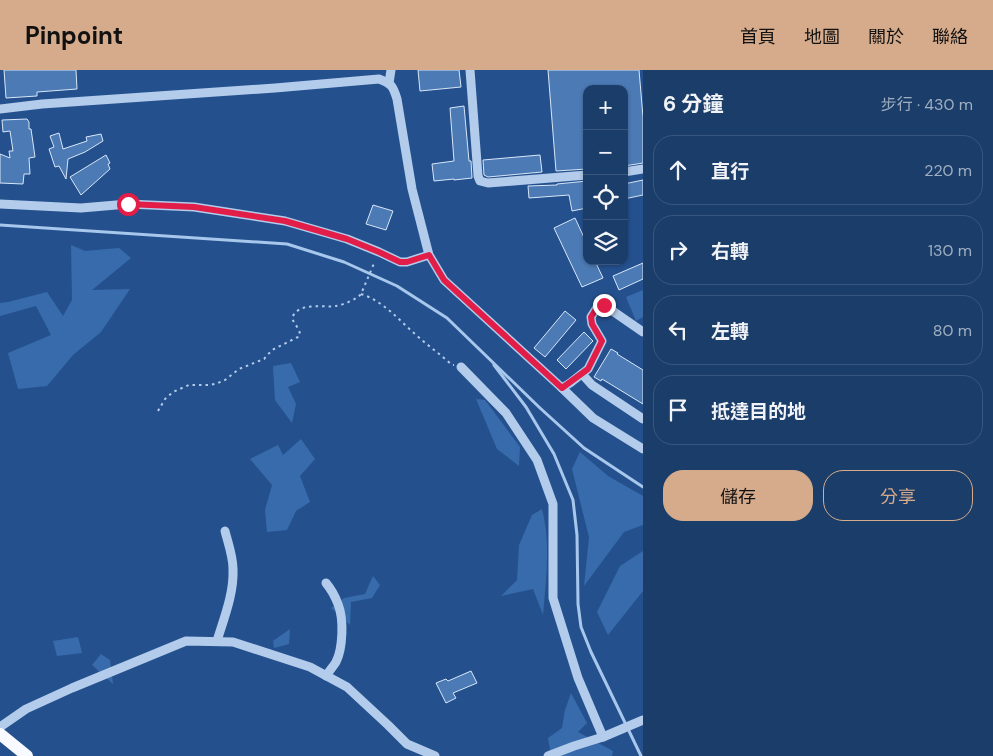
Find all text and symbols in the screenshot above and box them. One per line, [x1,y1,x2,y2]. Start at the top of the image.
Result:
text: Pinpoint [25,20,123,51]
text: 首頁 [740,25,776,49]
text: 地圖 [804,25,840,49]
text: 關於 [868,25,904,49]
text: 聯絡 [932,25,968,49]
map controls [583,85,628,265]
button: + [583,85,628,130]
text: 6 分鐘 [663,90,723,118]
text: 步行 · 430 m [881,94,973,115]
button: − [583,130,628,175]
icon: ahead [664,156,692,184]
text: 直行 [711,159,749,184]
text: 220 m [924,160,972,181]
button: locate [583,175,628,220]
route start [117,193,140,216]
button: layers [583,220,628,265]
icon: right [664,236,692,264]
text: 右轉 [711,239,749,264]
text: 130 m [928,240,972,261]
route end [593,294,616,317]
icon: left [664,316,692,344]
text: 左轉 [711,319,749,344]
text: 80 m [933,320,972,341]
icon: arrive [664,396,692,424]
text: 抵達目的地 [711,399,806,424]
button: 儲存 [663,470,813,521]
button: 分享 [823,470,973,521]

